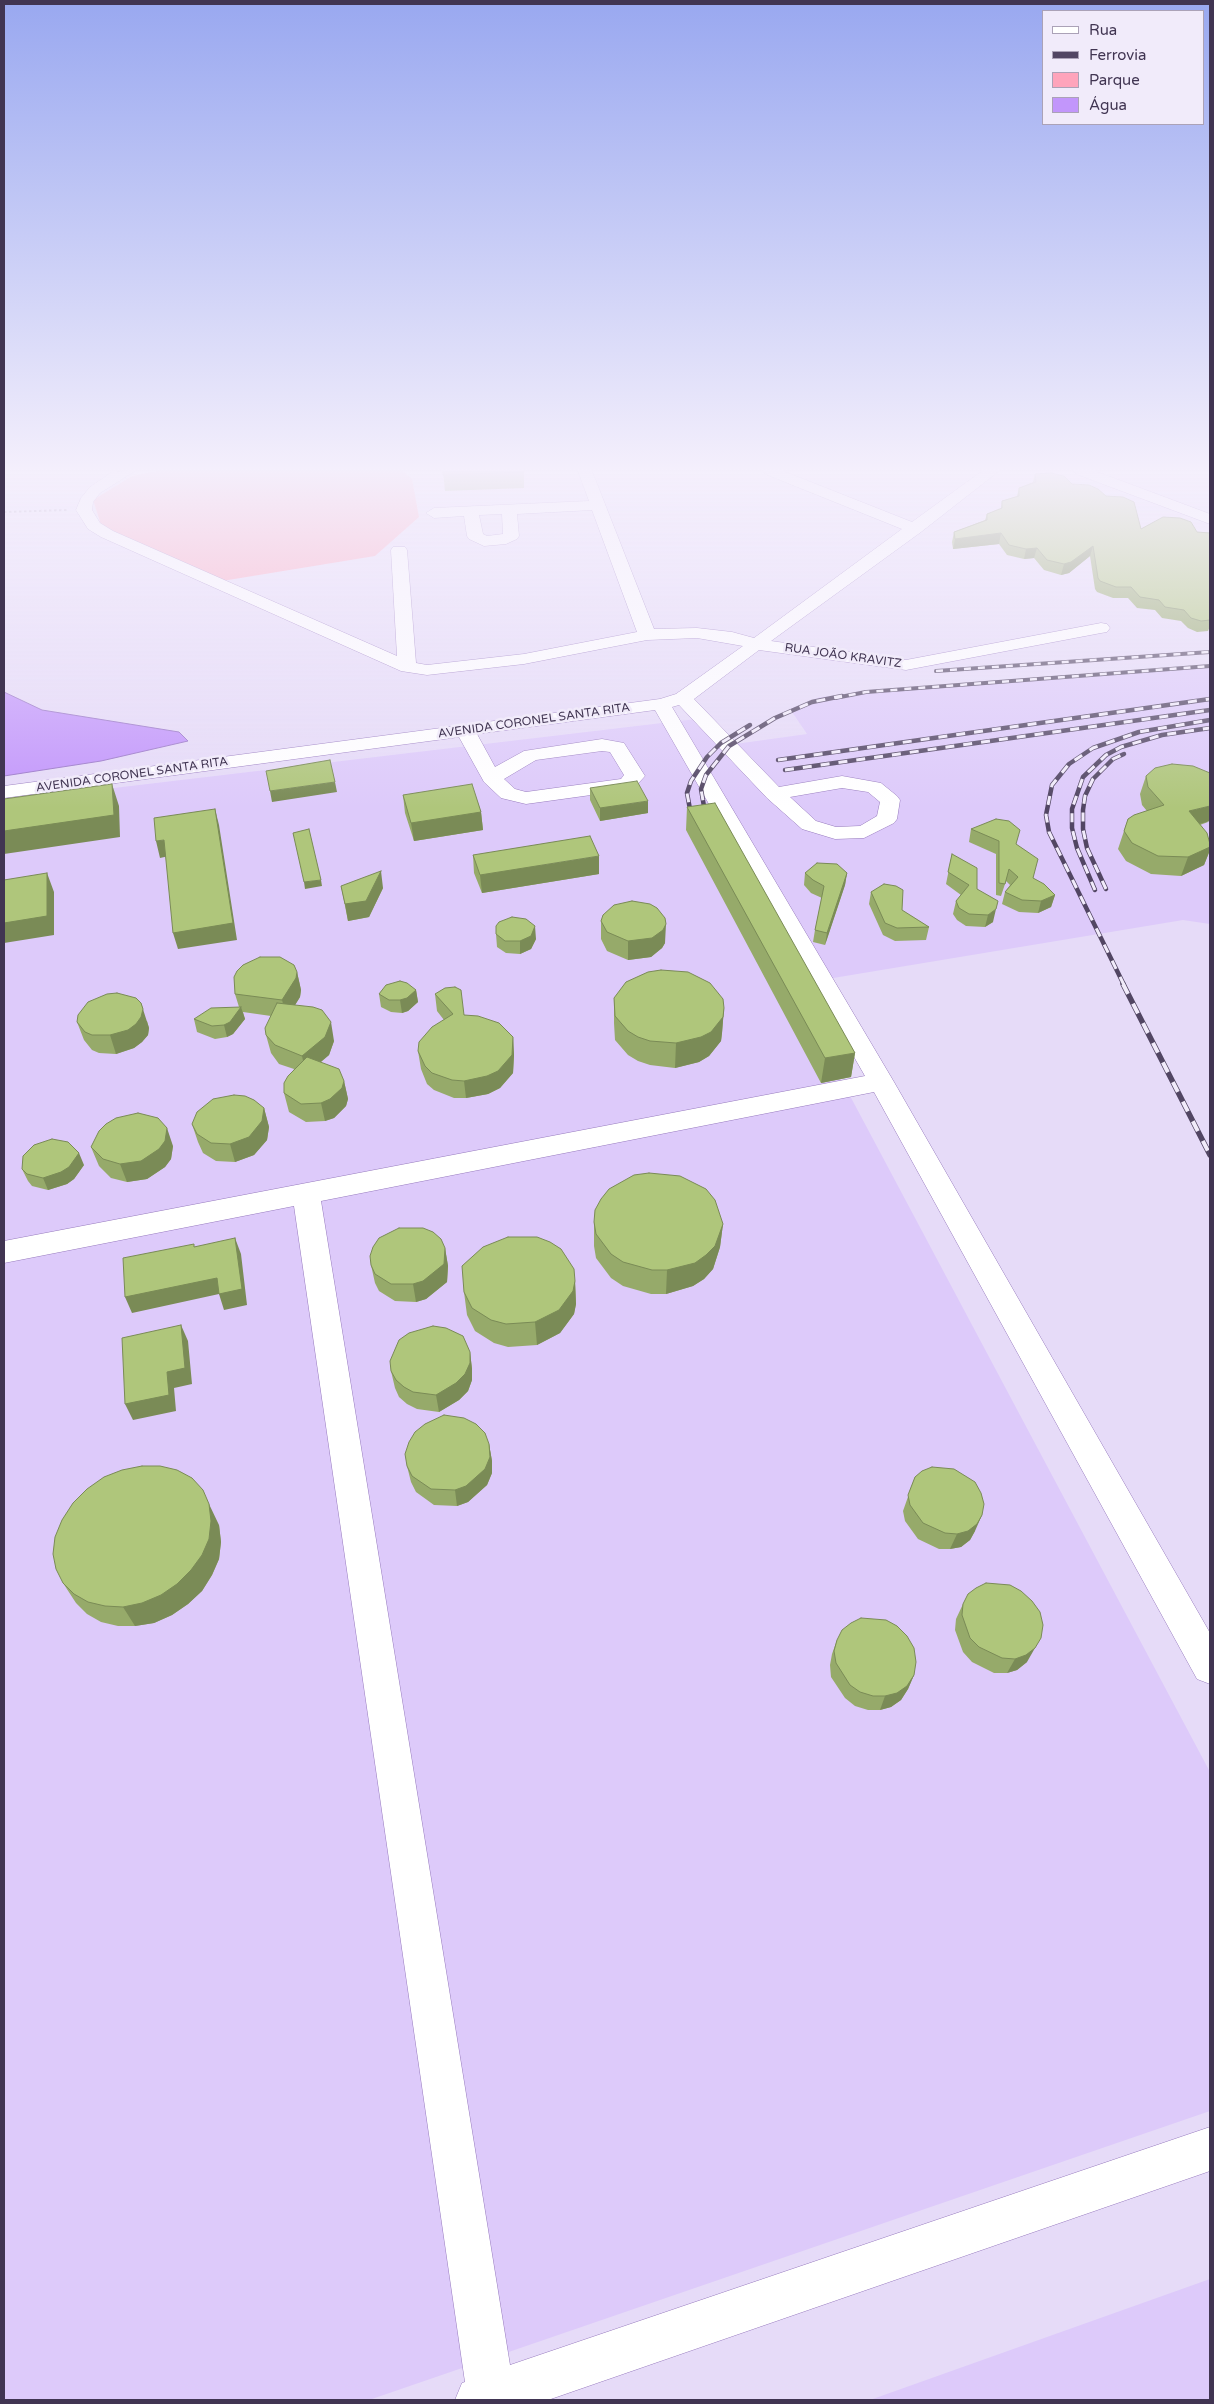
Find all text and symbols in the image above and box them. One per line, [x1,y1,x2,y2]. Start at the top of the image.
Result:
legend [1042,10,1204,125]
text: Rua [1089,21,1117,39]
text: Ferrovia [1089,46,1146,64]
text: Parque [1089,71,1140,89]
text: Água [1089,96,1127,114]
street label: RUA JOÃO KRAVITZ [784,641,902,671]
street label: AVENIDA CORONEL SANTA RITA [437,700,631,742]
street label: AVENIDA CORONEL SANTA RITA [35,754,229,796]

